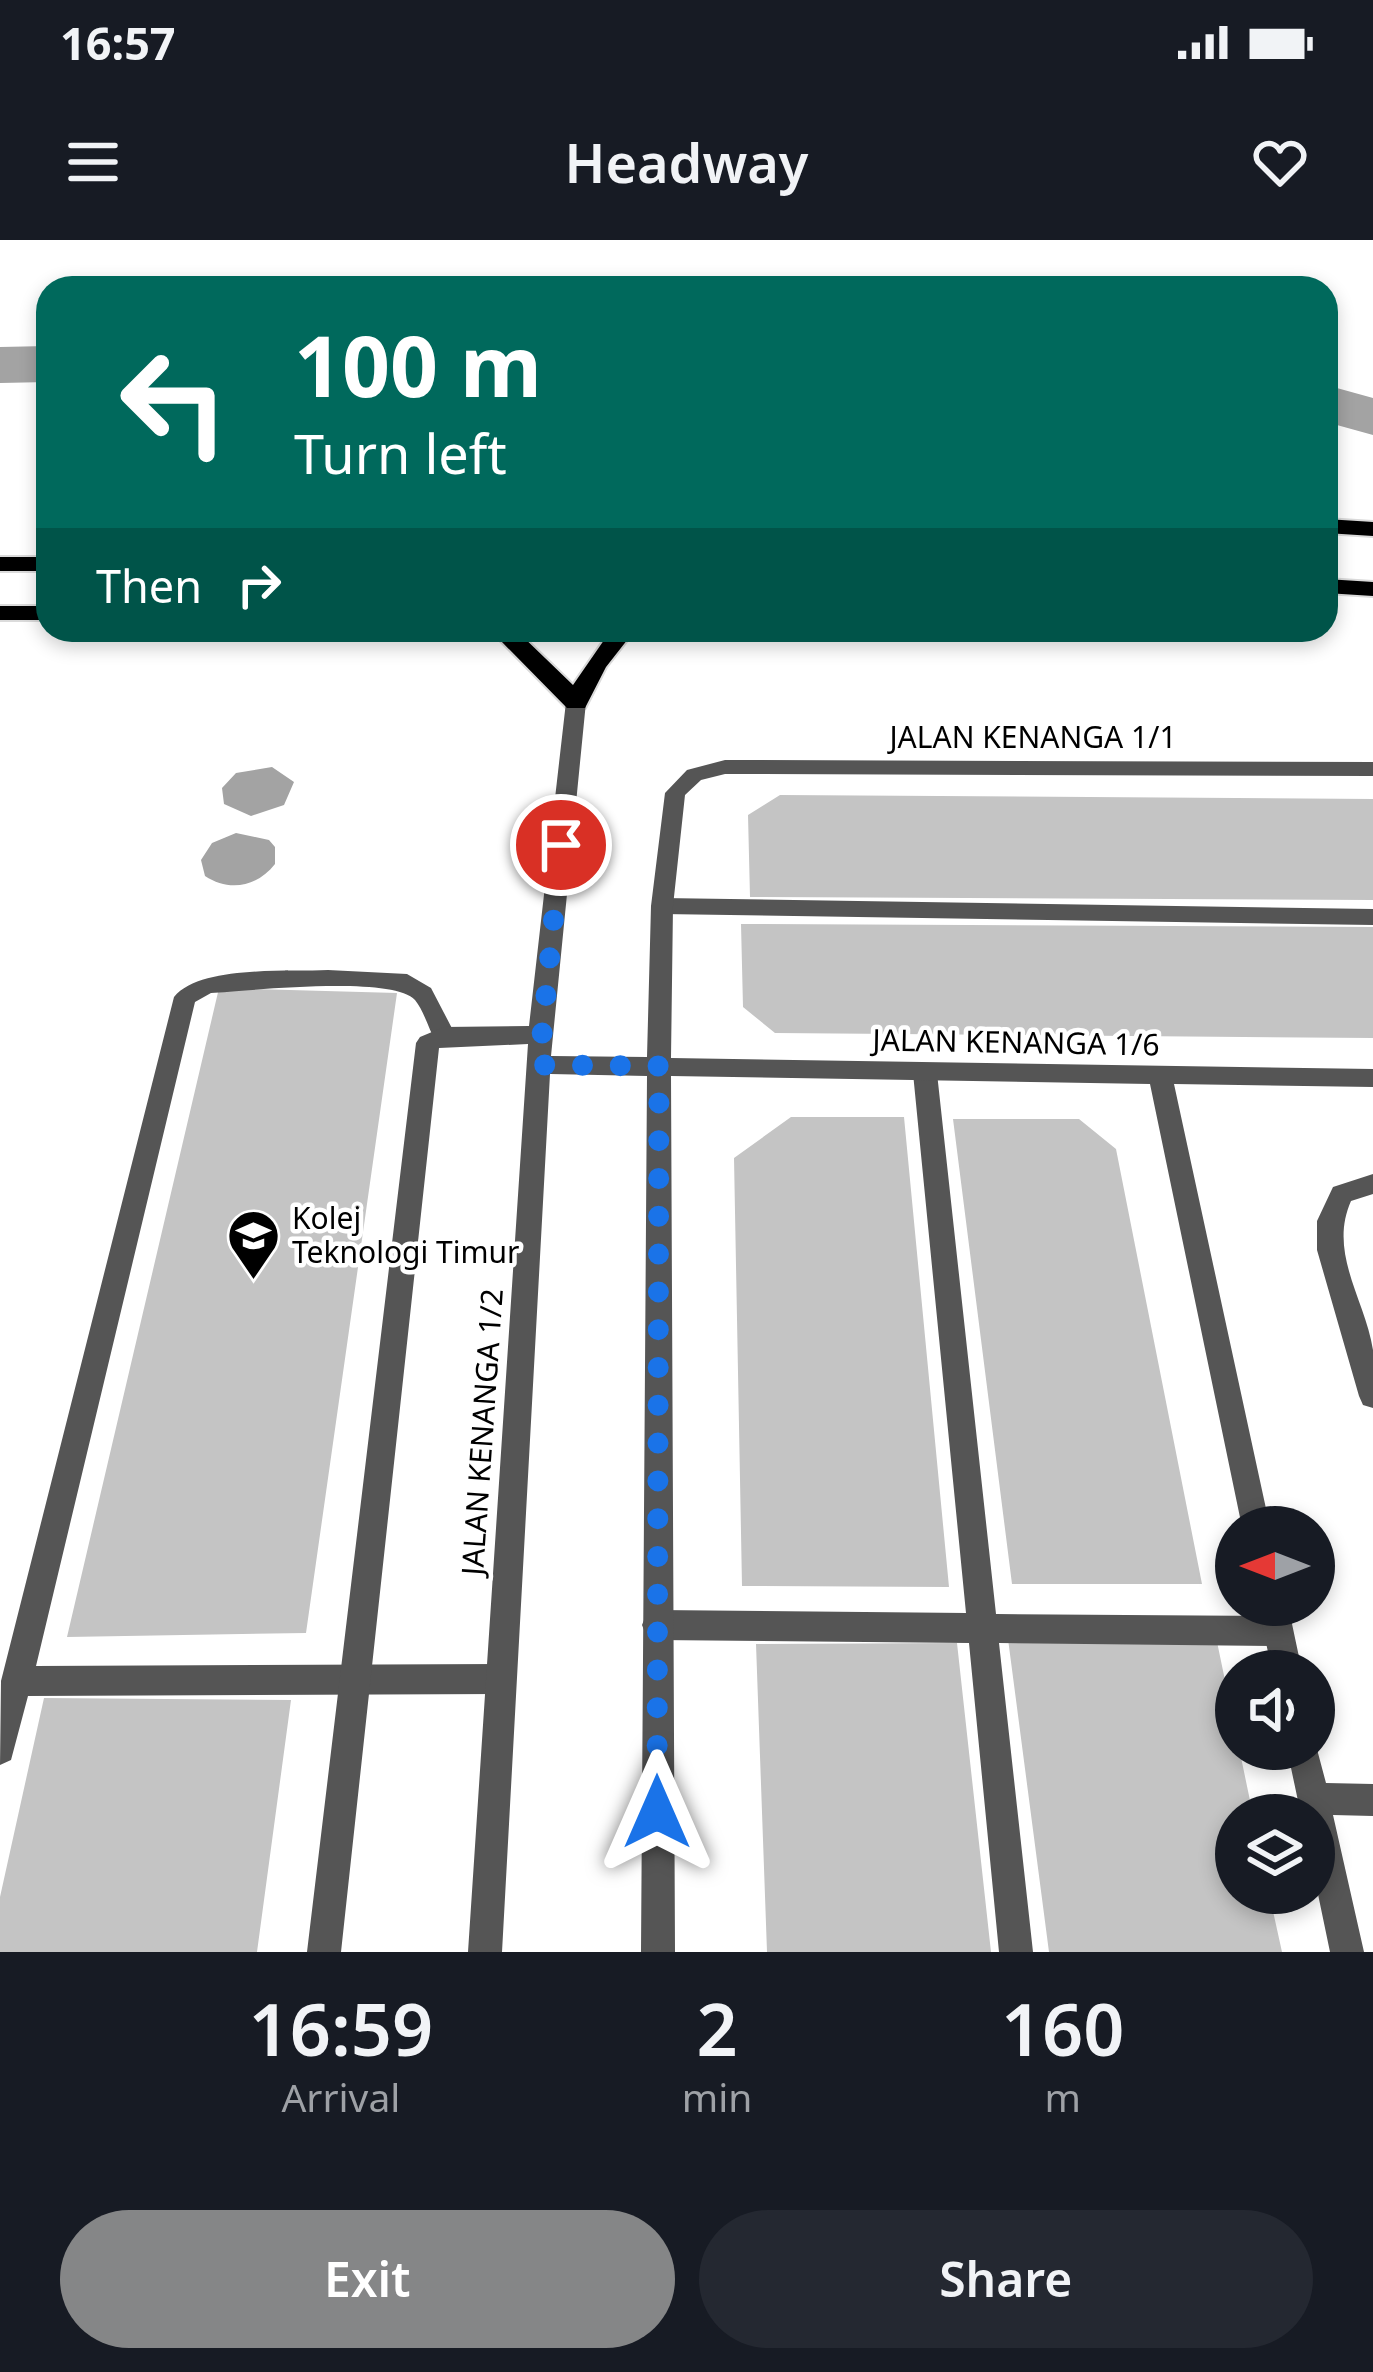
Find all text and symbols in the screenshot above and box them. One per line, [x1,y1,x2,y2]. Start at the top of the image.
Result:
text: 16:57 [60,12,176,73]
text: Headway [565,125,808,199]
icon: menu [60,129,126,195]
icon: heart [1247,129,1313,195]
text: 100 m [294,307,542,422]
icon: left [96,324,252,480]
text: Turn left [294,416,507,490]
icon: right [226,552,292,618]
text: Then [96,555,202,616]
street label: JALAN KENANGA 1/1 [886,716,1177,757]
pin [510,794,612,896]
icon: arrive [528,812,594,878]
street label: JALAN KENANGA 1/6 [869,1018,1160,1065]
place label: Kolej Teknologi Timur [292,1197,520,1272]
school or university icon: Kolej Teknologi Timur [225,1208,281,1282]
street label: JALAN KENANGA 1/2 [451,1287,512,1580]
north arrow [1215,1506,1335,1626]
map controls [1215,1506,1335,1914]
button: sound [1215,1650,1335,1770]
position arrow [594,1749,720,1875]
button: layers [1215,1794,1335,1914]
text: 16:59 [249,1979,433,2077]
text: 2 [696,1979,738,2077]
text: 160 [1001,1979,1124,2077]
text: Arrival [281,2070,400,2123]
text: min [682,2070,752,2123]
text: m [1044,2070,1081,2123]
button: Exit [60,2210,675,2348]
button: Share [699,2210,1313,2348]

